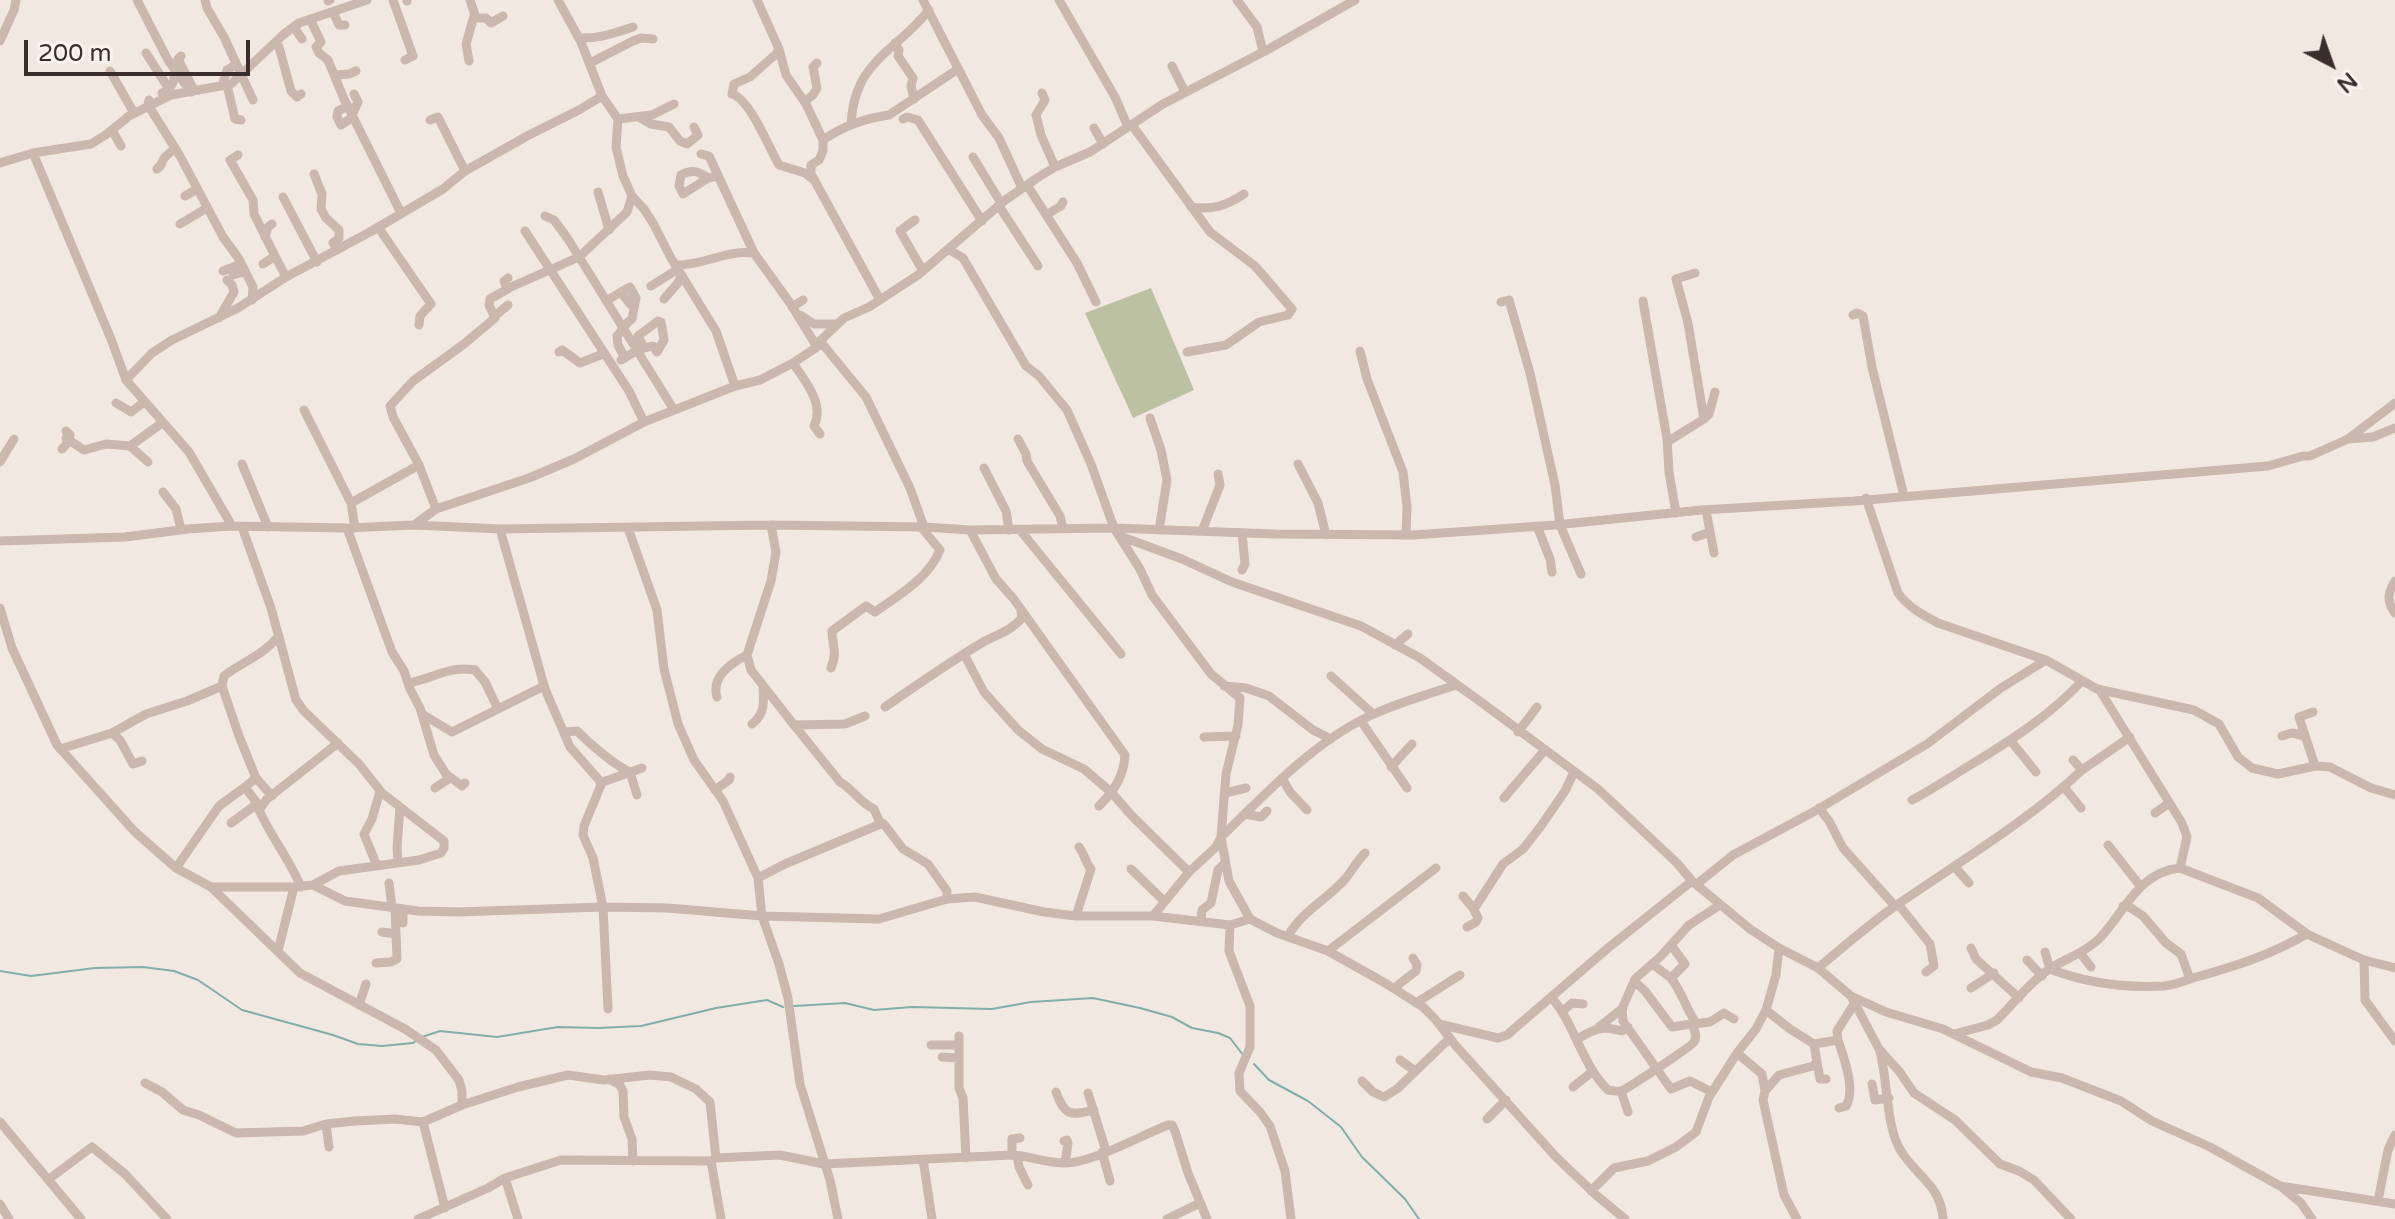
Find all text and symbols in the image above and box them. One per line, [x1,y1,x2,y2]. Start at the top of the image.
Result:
scale bar [28,24,254,74]
north arrow [2291,24,2371,104]
text: 200 m [38,39,112,68]
text: N [2332,66,2362,98]

